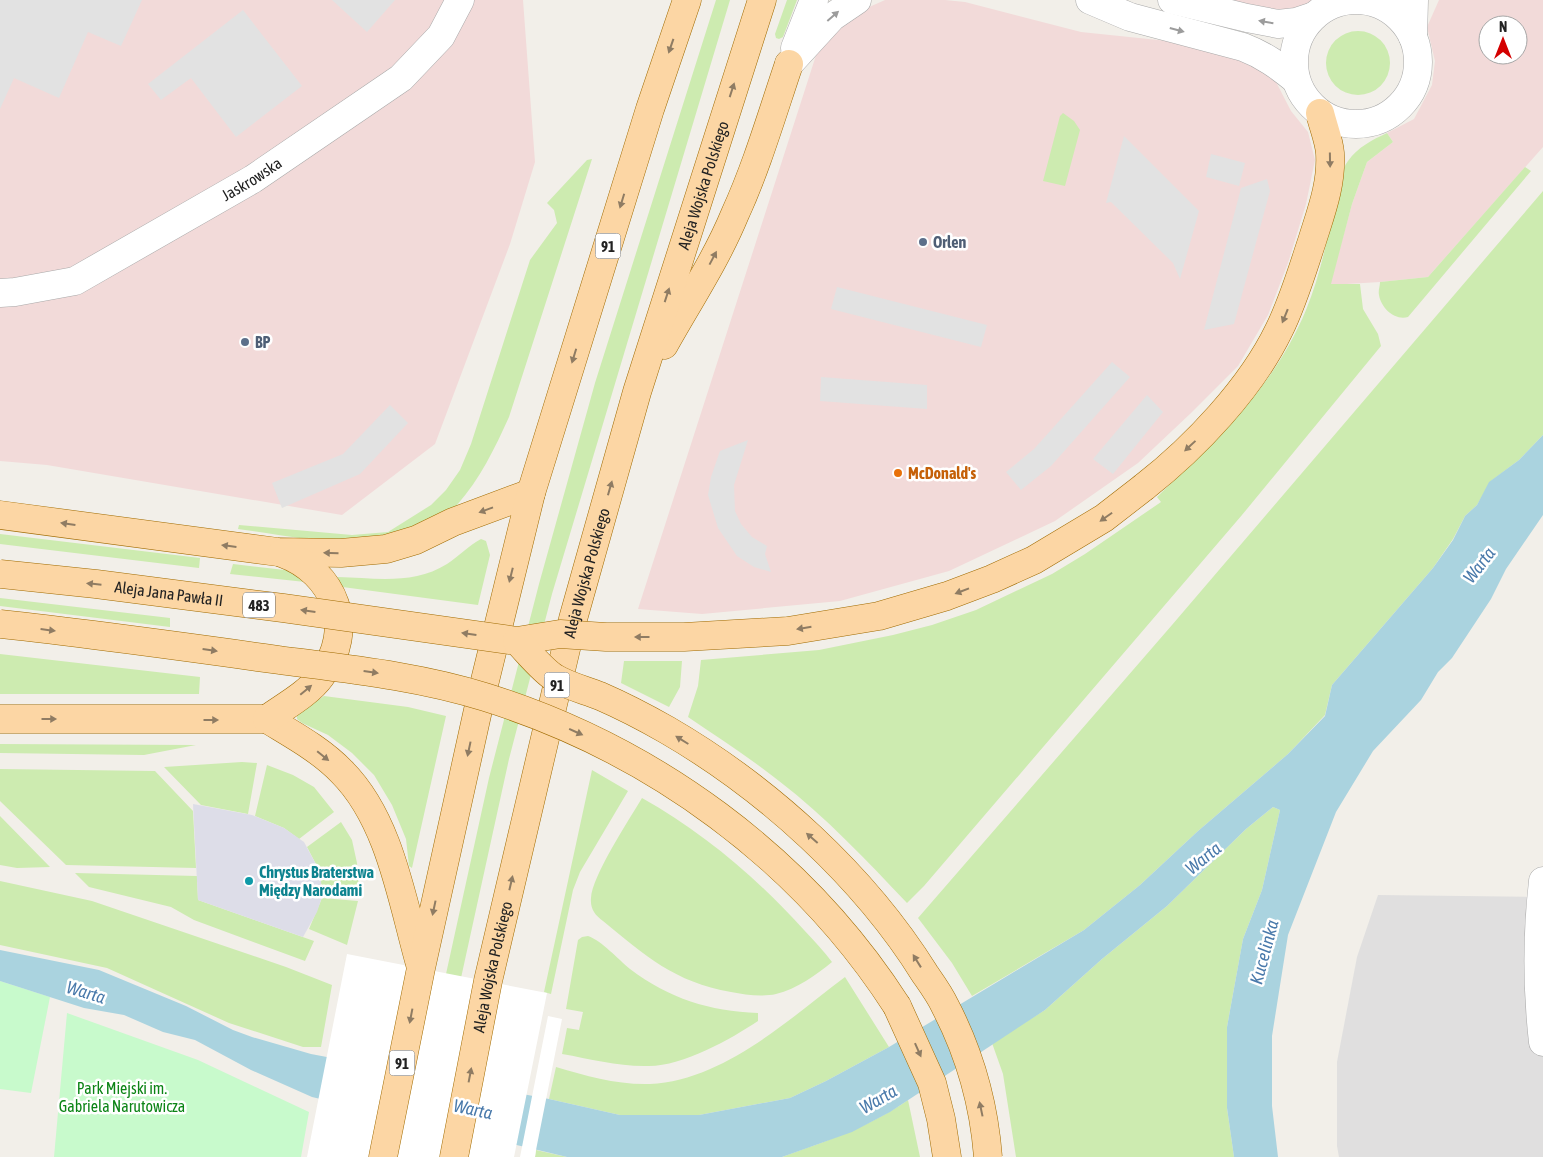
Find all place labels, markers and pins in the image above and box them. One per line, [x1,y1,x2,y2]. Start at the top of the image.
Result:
place label: Orlen [933,233,966,251]
marker: Orlen [917,236,929,248]
place label: BP [255,333,271,351]
marker: BP [239,336,251,348]
place label: McDonald's [908,464,977,482]
marker: McDonald's [892,467,904,479]
place label: Chrystus Braterstwa Między Narodami [259,863,374,899]
marker: Chrystus Braterstwa Między Narodami [243,875,255,887]

